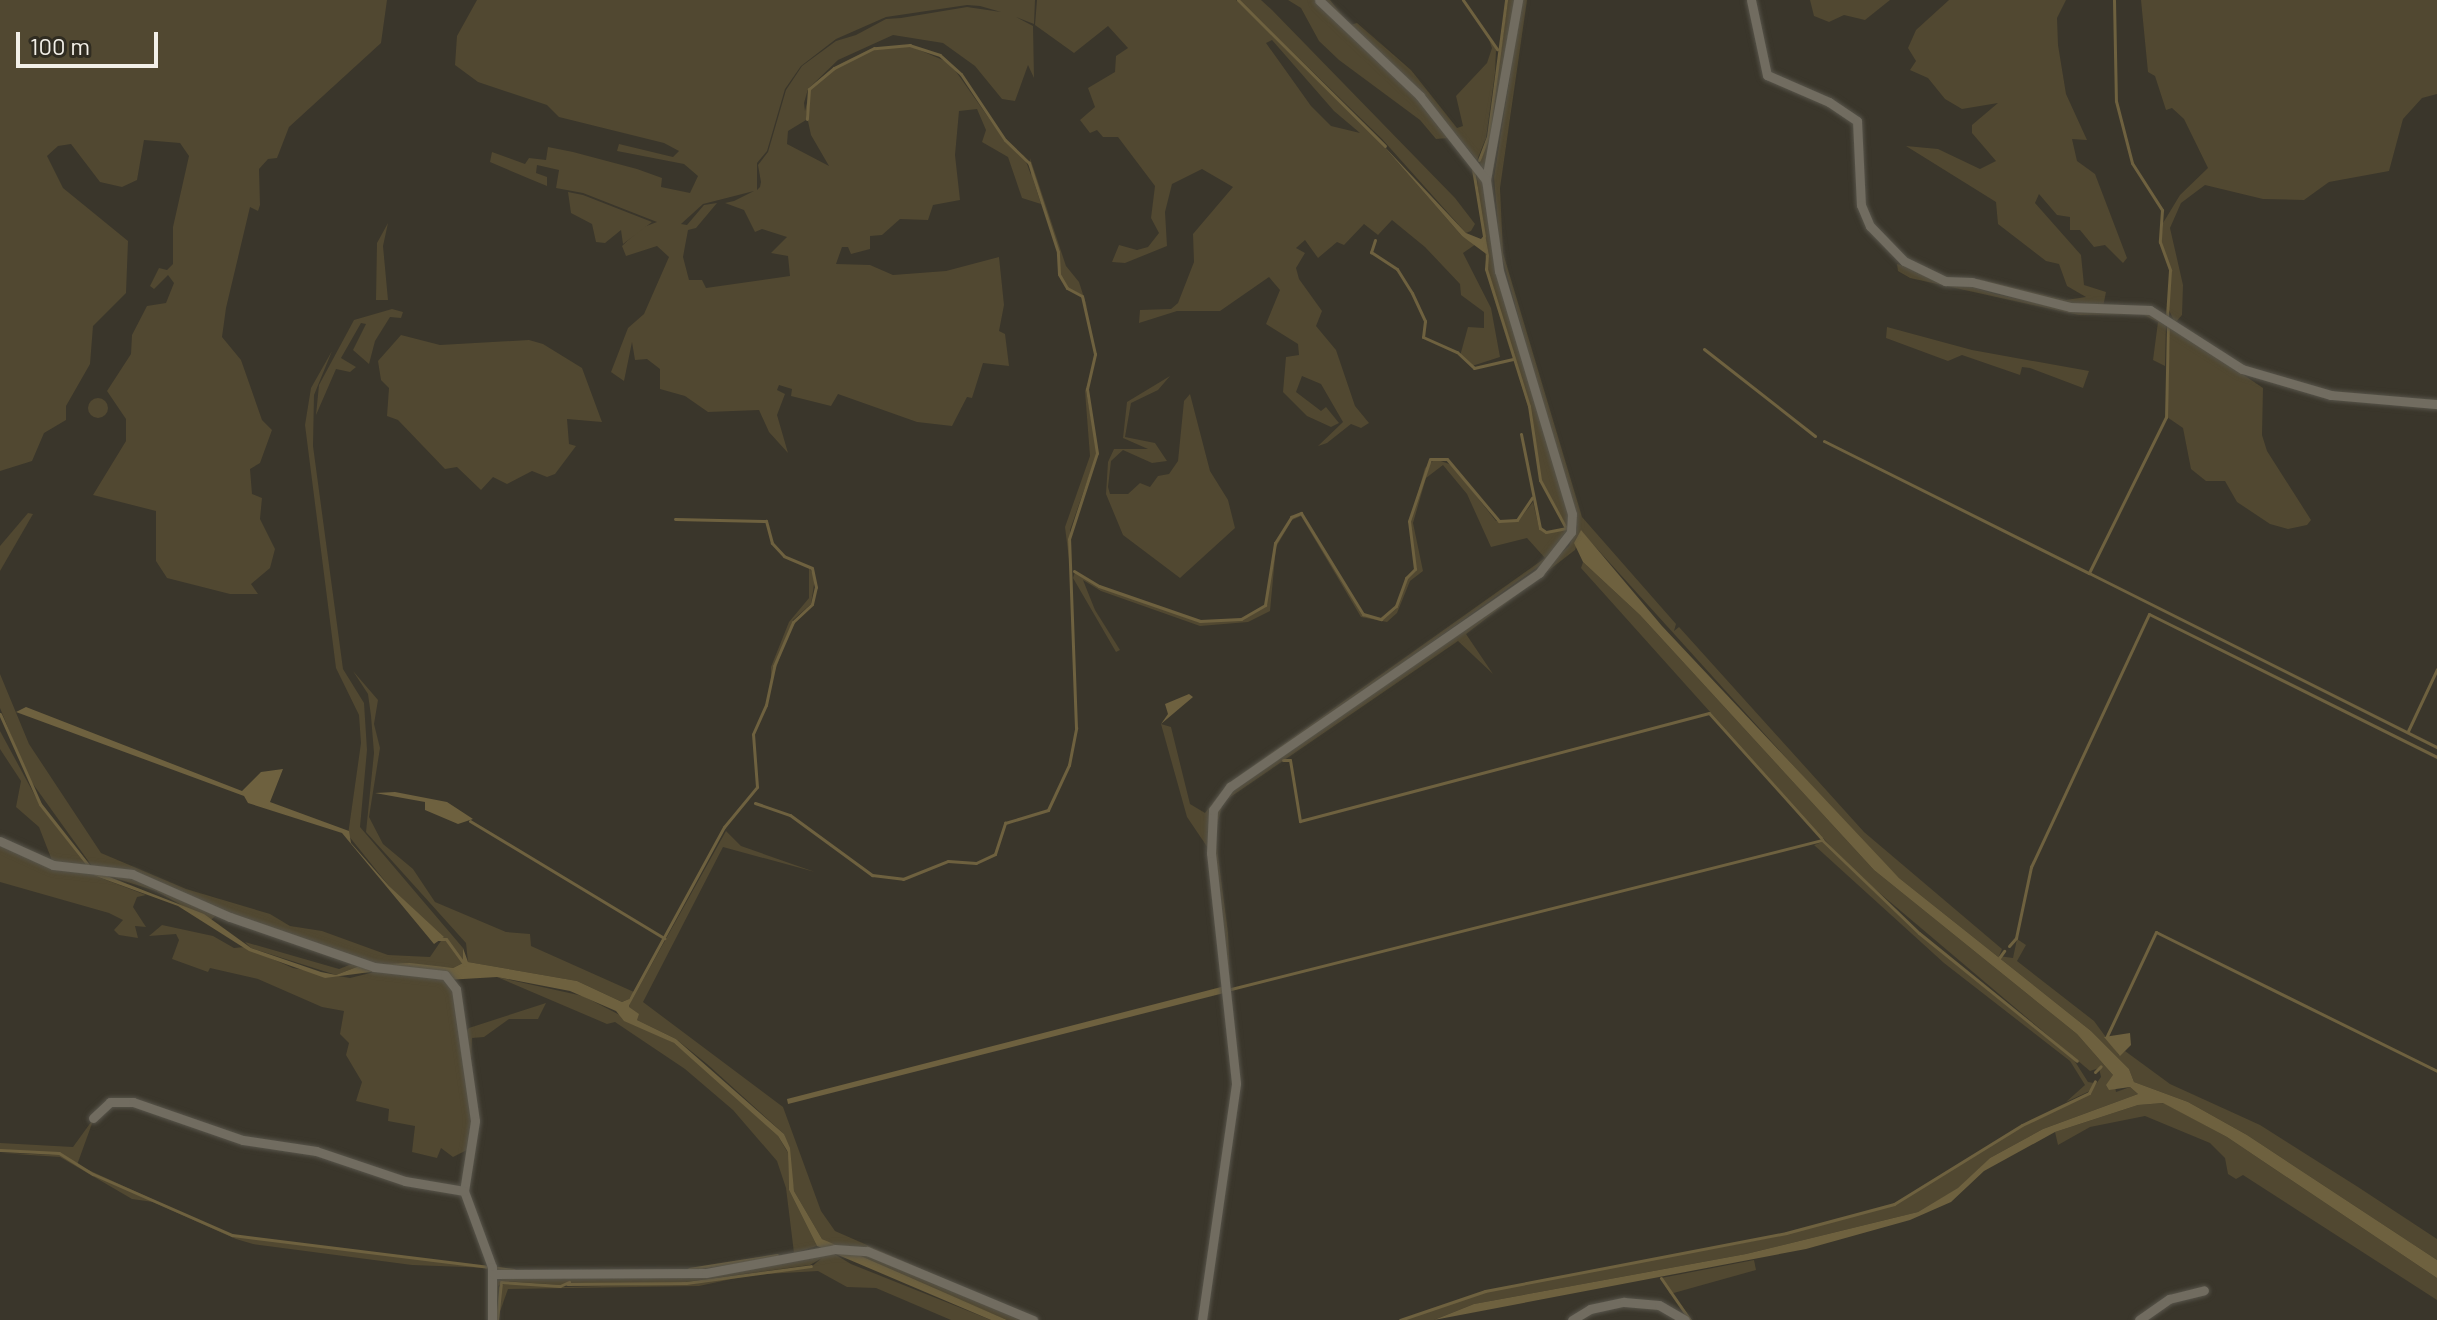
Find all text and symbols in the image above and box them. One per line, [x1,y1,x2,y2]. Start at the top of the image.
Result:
scale bar [20,16,162,66]
text: 100 m [30,31,90,60]

